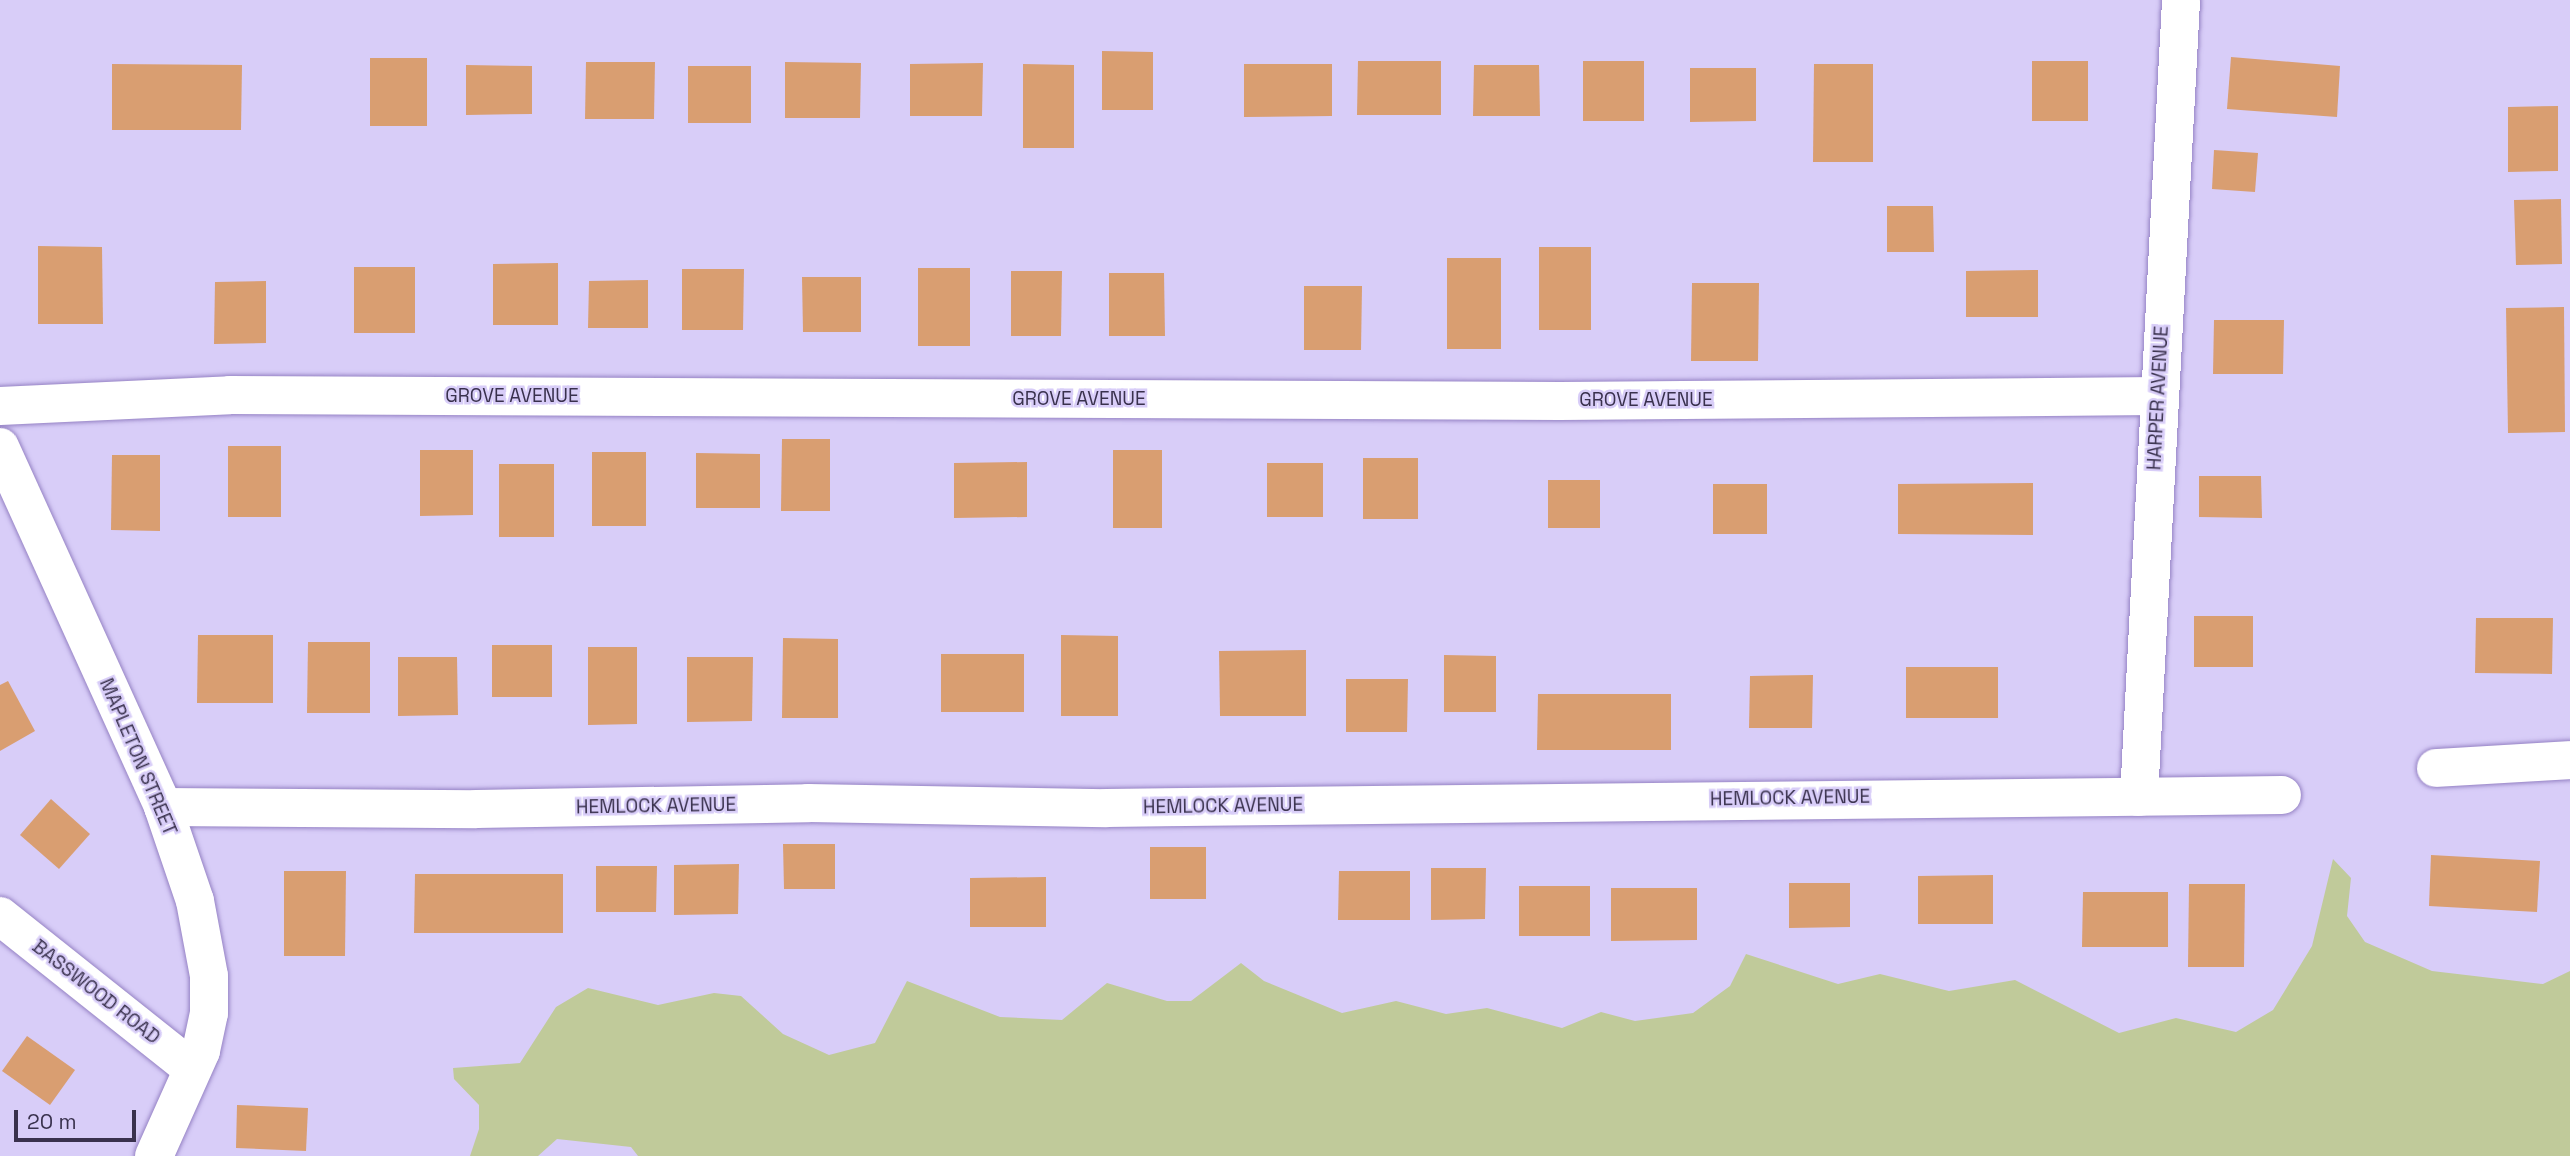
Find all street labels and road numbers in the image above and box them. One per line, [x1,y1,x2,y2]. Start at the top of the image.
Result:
street label: HARPER AVENUE [2143,325,2173,471]
street label: GROVE AVENUE [445,385,579,407]
street label: GROVE AVENUE [1012,388,1146,410]
street label: GROVE AVENUE [1579,389,1713,411]
street label: MAPLETON STREET [95,675,181,839]
street label: HEMLOCK AVENUE [1710,785,1870,811]
street label: HEMLOCK AVENUE [576,793,736,819]
street label: HEMLOCK AVENUE [1143,793,1303,819]
street label: BASSWOOD ROAD [28,935,164,1049]

